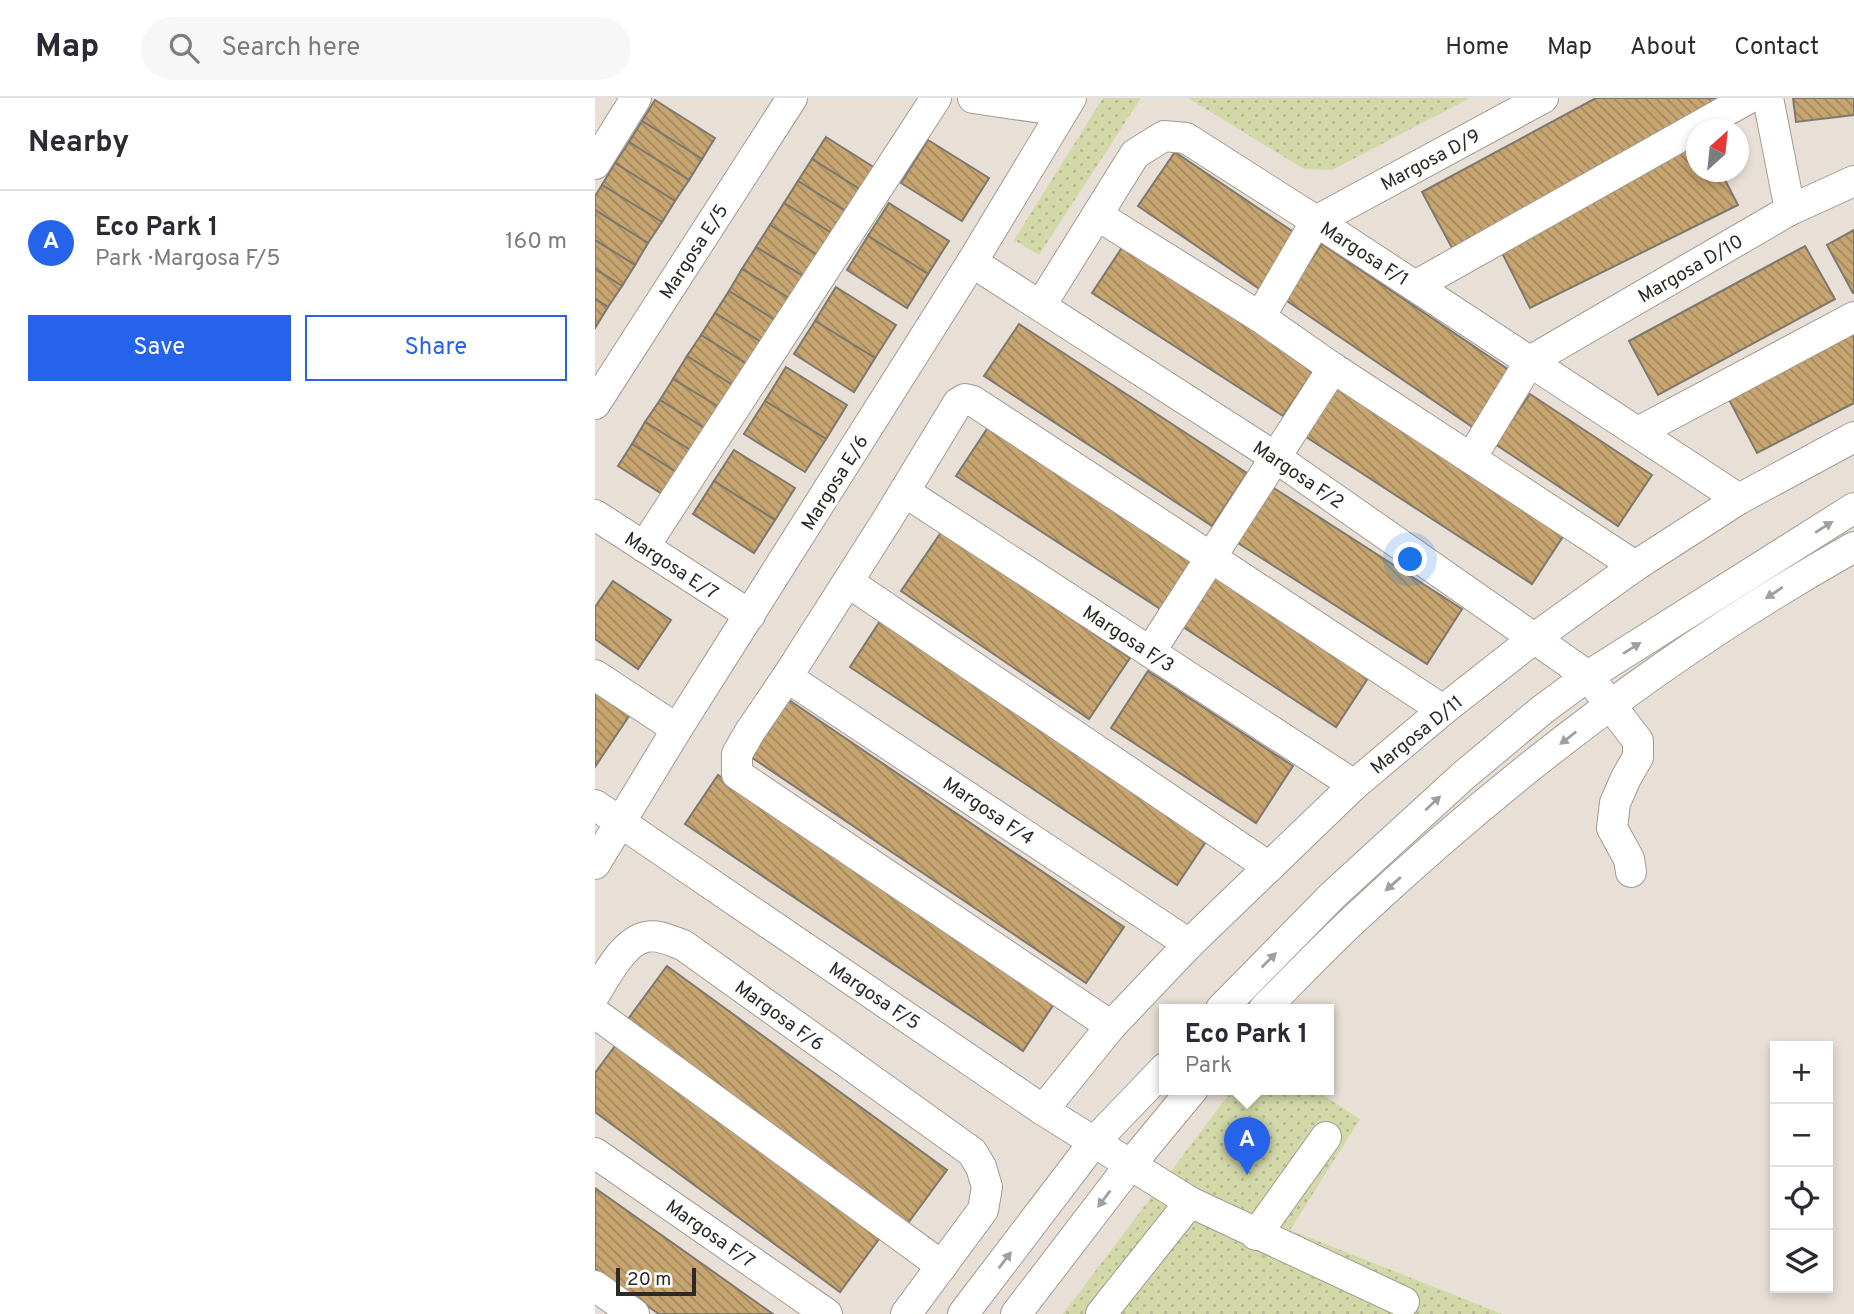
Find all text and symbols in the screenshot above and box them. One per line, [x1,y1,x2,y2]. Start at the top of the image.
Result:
search box [141,17,631,80]
text: Map [35,27,99,69]
icon: search [165,29,203,67]
text: Search here [221,32,360,65]
text: Home [1445,33,1509,63]
text: Map [1547,33,1592,63]
text: About [1630,33,1696,63]
text: Contact [1734,33,1819,63]
north arrow [1686,119,1749,182]
text: Nearby [28,125,129,162]
street label: Margosa D/9 [1377,125,1485,197]
street label: Margosa E/5 [655,200,734,304]
text: Eco Park 1 [95,212,218,245]
street label: Margosa F/1 [1315,217,1413,292]
text: A [43,228,59,257]
text: 160 m [505,228,567,257]
street label: Margosa D/10 [1634,230,1748,309]
text: Park · Margosa F/5 [95,245,281,274]
button: Save [28,315,291,381]
button: Share [305,315,567,381]
street label: Margosa E/6 [797,431,875,535]
street label: Margosa F/2 [1248,436,1348,515]
one-way arrow [1815,520,1834,533]
street label: Margosa E/7 [619,527,722,606]
your location [1393,542,1427,576]
one-way arrow [1765,586,1783,600]
street label: Margosa F/3 [1077,601,1178,678]
one-way arrow [1622,642,1642,655]
street label: Margosa D/11 [1366,691,1468,780]
one-way arrow [1559,730,1576,745]
street label: Margosa F/4 [938,772,1038,851]
one-way arrow [1424,795,1441,811]
one-way arrow [1384,876,1402,892]
one-way arrow [1261,952,1277,969]
street label: Margosa F/5 [824,957,924,1036]
street label: Margosa F/6 [729,976,828,1057]
popup [1159,1004,1334,1095]
text: Eco Park 1 [1185,1019,1308,1052]
map controls [1770,1041,1833,1293]
button: + [1770,1041,1833,1104]
text: Park [1185,1052,1232,1081]
button: − [1770,1104,1833,1167]
pin: A [1224,1117,1270,1175]
button: locate [1770,1167,1833,1230]
one-way arrow [1096,1190,1111,1208]
street label: Margosa F/7 [661,1195,759,1274]
button: layers [1770,1230,1833,1293]
one-way arrow [997,1251,1012,1269]
scale bar [616,1265,697,1297]
text: 20 m [627,1268,671,1292]

